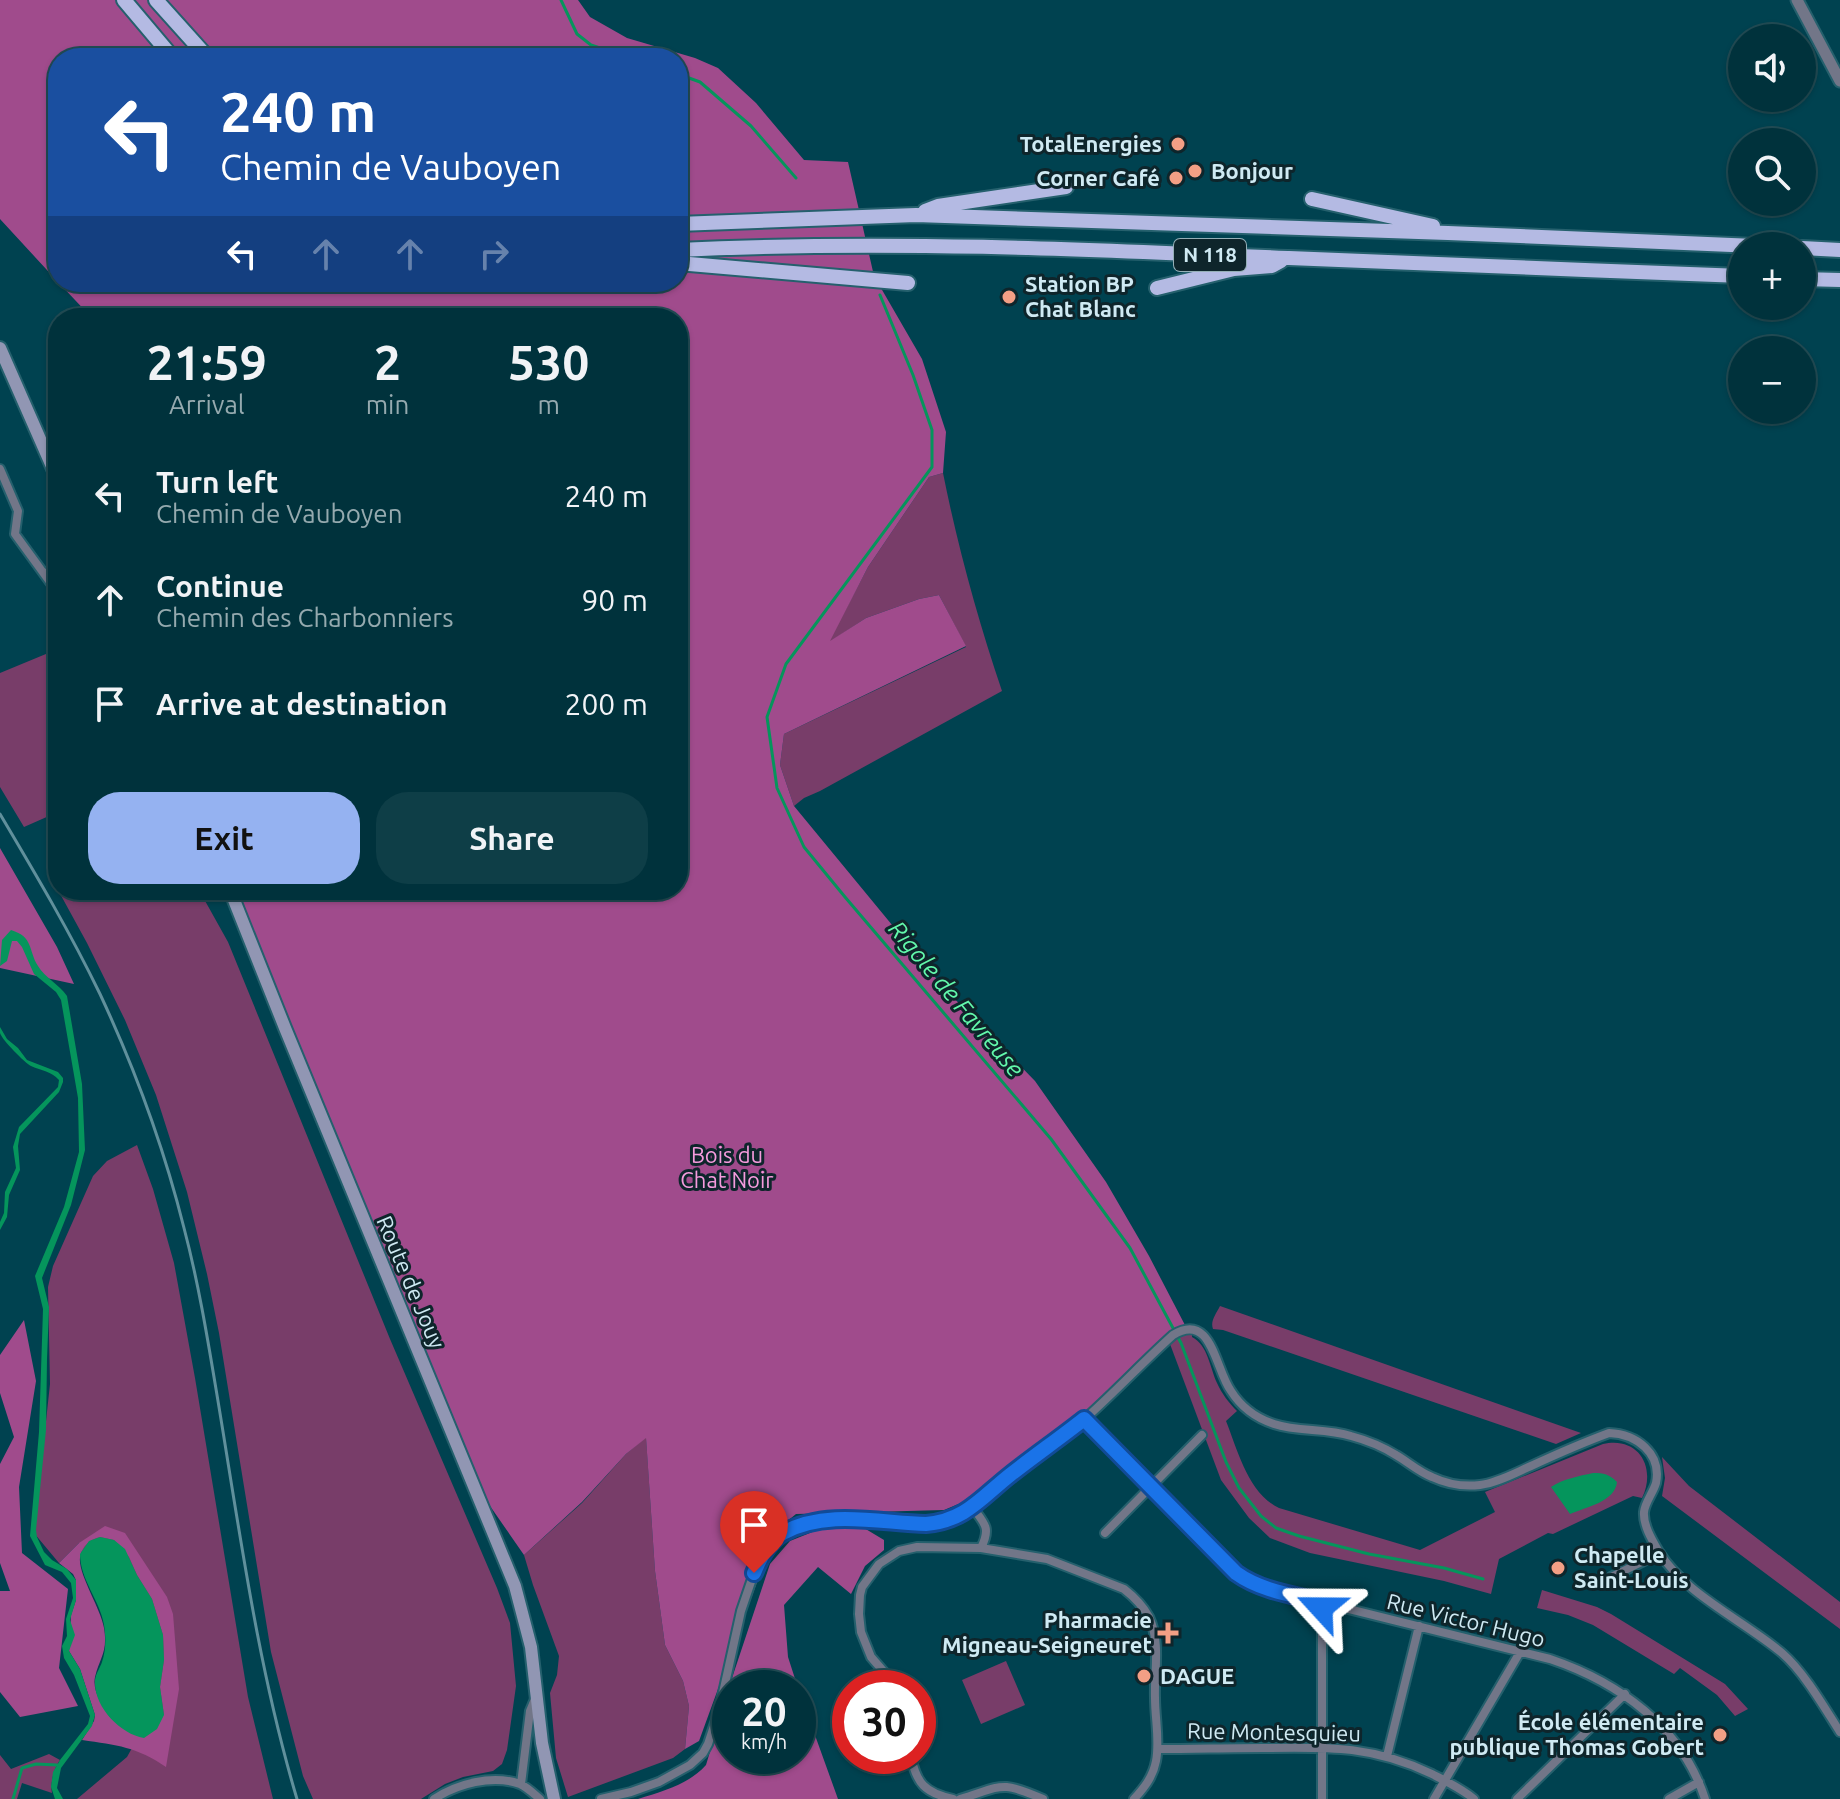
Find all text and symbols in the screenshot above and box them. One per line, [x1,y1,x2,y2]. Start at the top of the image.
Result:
map controls [1728,24,1816,424]
button: sound [1728,24,1816,112]
icon: left [88,80,192,184]
text: 240 m [220,80,376,143]
button: search [1728,128,1816,216]
place label: TotalEnergies [1020,131,1162,156]
marker: TotalEnergies [1169,135,1187,153]
text: Chemin de Vauboyen [220,146,561,187]
place label: Bonjour [1211,158,1293,183]
marker: Bonjour [1186,162,1204,180]
place label: Corner Café [1036,165,1160,190]
marker: Corner Café [1167,169,1185,187]
icon: left [220,232,264,276]
icon: ahead [304,232,348,276]
icon: ahead [388,232,432,276]
icon: right [472,232,516,276]
button: + [1728,232,1816,320]
road number: N 118 [1174,239,1246,271]
place label: Station BP Chat Blanc [1025,271,1136,321]
marker: Station BP Chat Blanc [1000,288,1018,306]
text: 21:59 [147,335,267,389]
text: 2 [374,335,401,389]
text: 530 [508,335,589,389]
button: − [1728,336,1816,424]
text: Arrival [169,390,245,419]
text: min [366,390,409,419]
text: m [537,390,560,419]
text: Turn left [156,465,278,499]
icon: left [88,474,132,518]
text: 240 m [564,479,648,513]
text: Chemin de Vauboyen [156,499,403,528]
text: Continue [156,569,284,603]
icon: ahead [88,578,132,622]
text: 90 m [581,583,648,617]
text: Chemin des Charbonniers [156,603,453,632]
icon: arrive [88,682,132,726]
text: Arrive at destination [156,687,448,721]
text: 200 m [564,687,648,721]
button: Exit [88,792,360,884]
button: Share [376,792,648,884]
water label: Rigole de Favreuse [883,915,1029,1082]
park label: Bois du Chat Noir [680,1142,774,1192]
street label: Route de Jouy [372,1212,451,1352]
pin [720,1491,788,1573]
icon: arrive [732,1503,776,1547]
place label: Chapelle Saint-Louis [1574,1542,1689,1592]
marker: Chapelle Saint-Louis [1549,1559,1567,1577]
position arrow [1279,1566,1363,1650]
street label: Rue Victor Hugo [1385,1588,1548,1651]
place label: Pharmacie Migneau-Seigneuret [942,1607,1152,1657]
marker: Pharmacie Migneau-Seigneuret [1159,1624,1177,1642]
place label: DAGUE [1160,1663,1234,1688]
marker: DAGUE [1135,1667,1153,1685]
speed limit sign: 30 [832,1670,936,1774]
text: 20 [741,1689,787,1734]
place label: École élémentaire publique Thomas Gobert [1449,1709,1704,1759]
street label: Rue Montesquieu [1187,1717,1361,1746]
marker: École élémentaire publique Thomas Gobert [1711,1726,1729,1744]
text: km/h [741,1730,787,1753]

